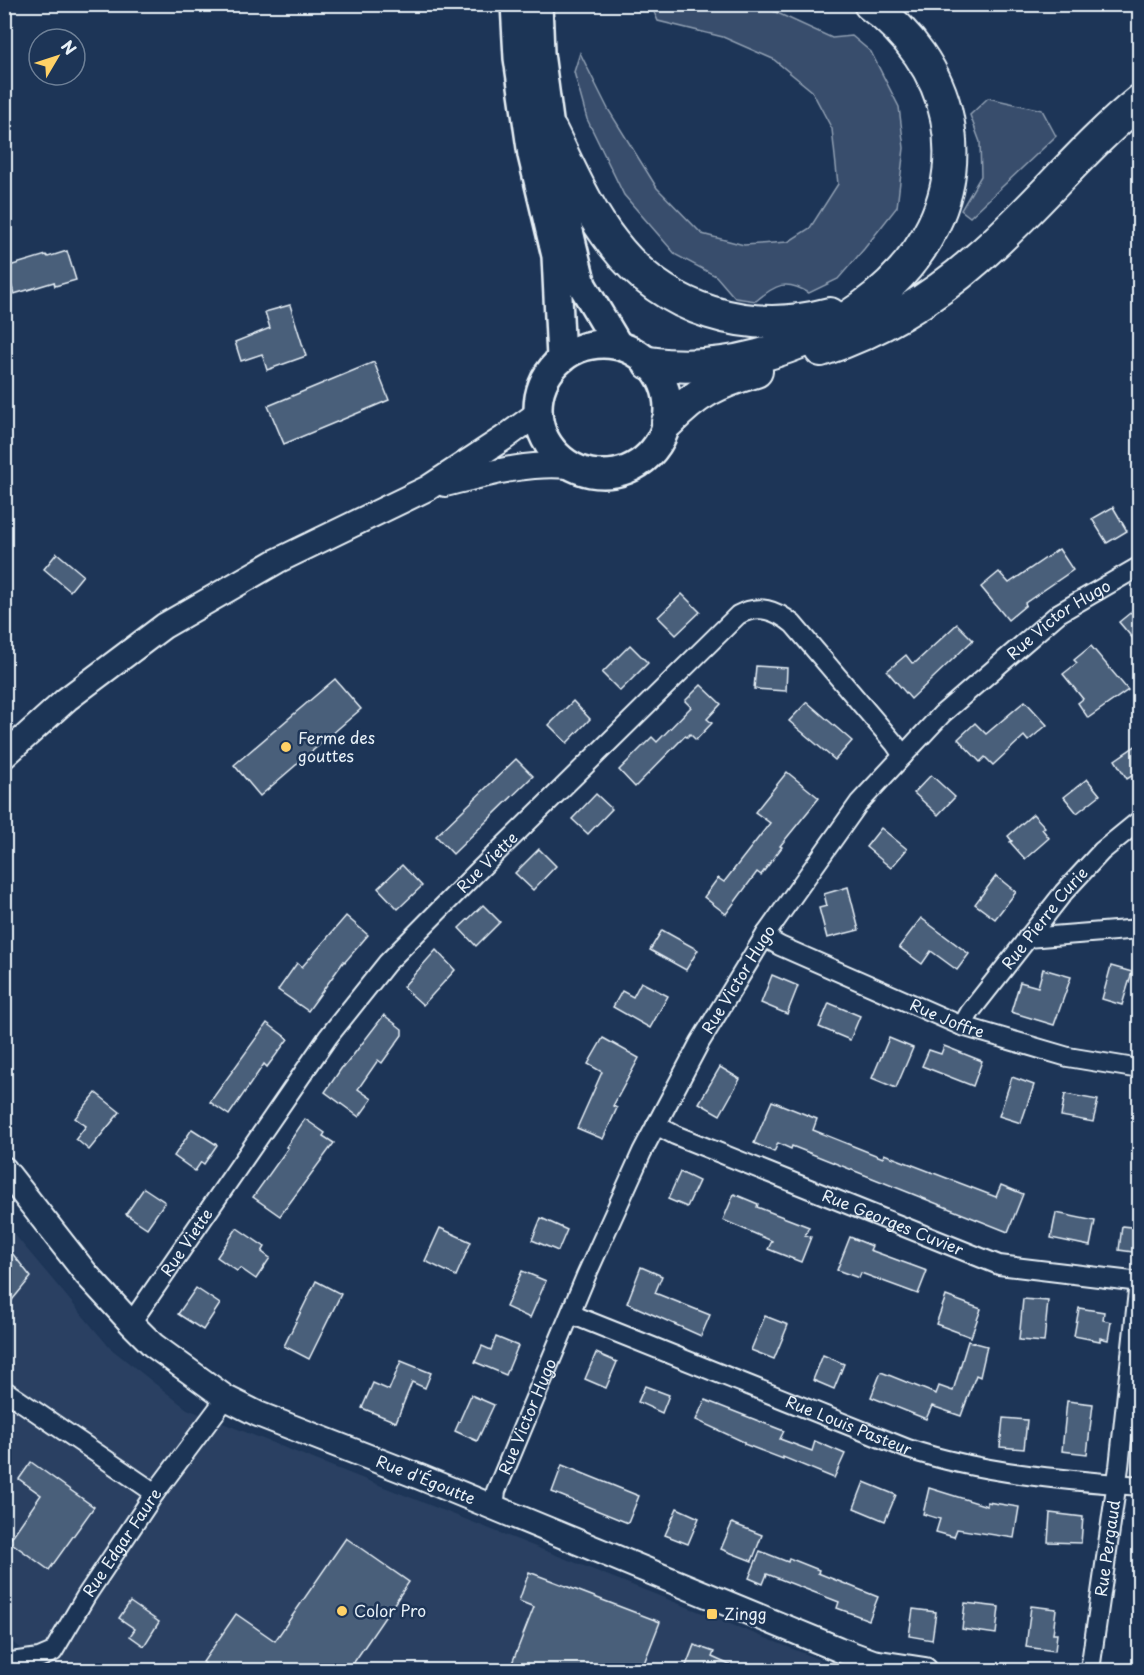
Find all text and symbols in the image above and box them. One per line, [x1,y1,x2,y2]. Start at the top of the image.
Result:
north arrow [27,27,87,87]
text: N [56,34,83,59]
street label: Rue Victor Hugo [1001,573,1115,664]
place label: Ferme des gouttes [298,725,375,767]
marker: Ferme des gouttes [279,740,293,754]
street label: Rue Viette [450,826,523,897]
street label: Rue Pierre Curie [995,861,1093,974]
street label: Rue Victor Hugo [695,919,780,1038]
street label: Rue Joffre [907,992,987,1043]
street label: Rue Georges Cuvier [819,1182,968,1261]
street label: Rue Viette [154,1203,218,1281]
street label: Rue Victor Hugo [491,1354,561,1478]
street label: Rue Louis Pasteur [782,1388,916,1460]
street label: Rue d'Égoutte [373,1448,479,1510]
street label: Rue Edgar Faure [76,1483,166,1601]
street label: Rue Pergaud [1088,1498,1125,1598]
place label: Color Pro [354,1598,426,1622]
place label: Zingg [724,1601,767,1625]
marker: Color Pro [335,1604,349,1618]
marker: Zingg [705,1607,719,1621]

